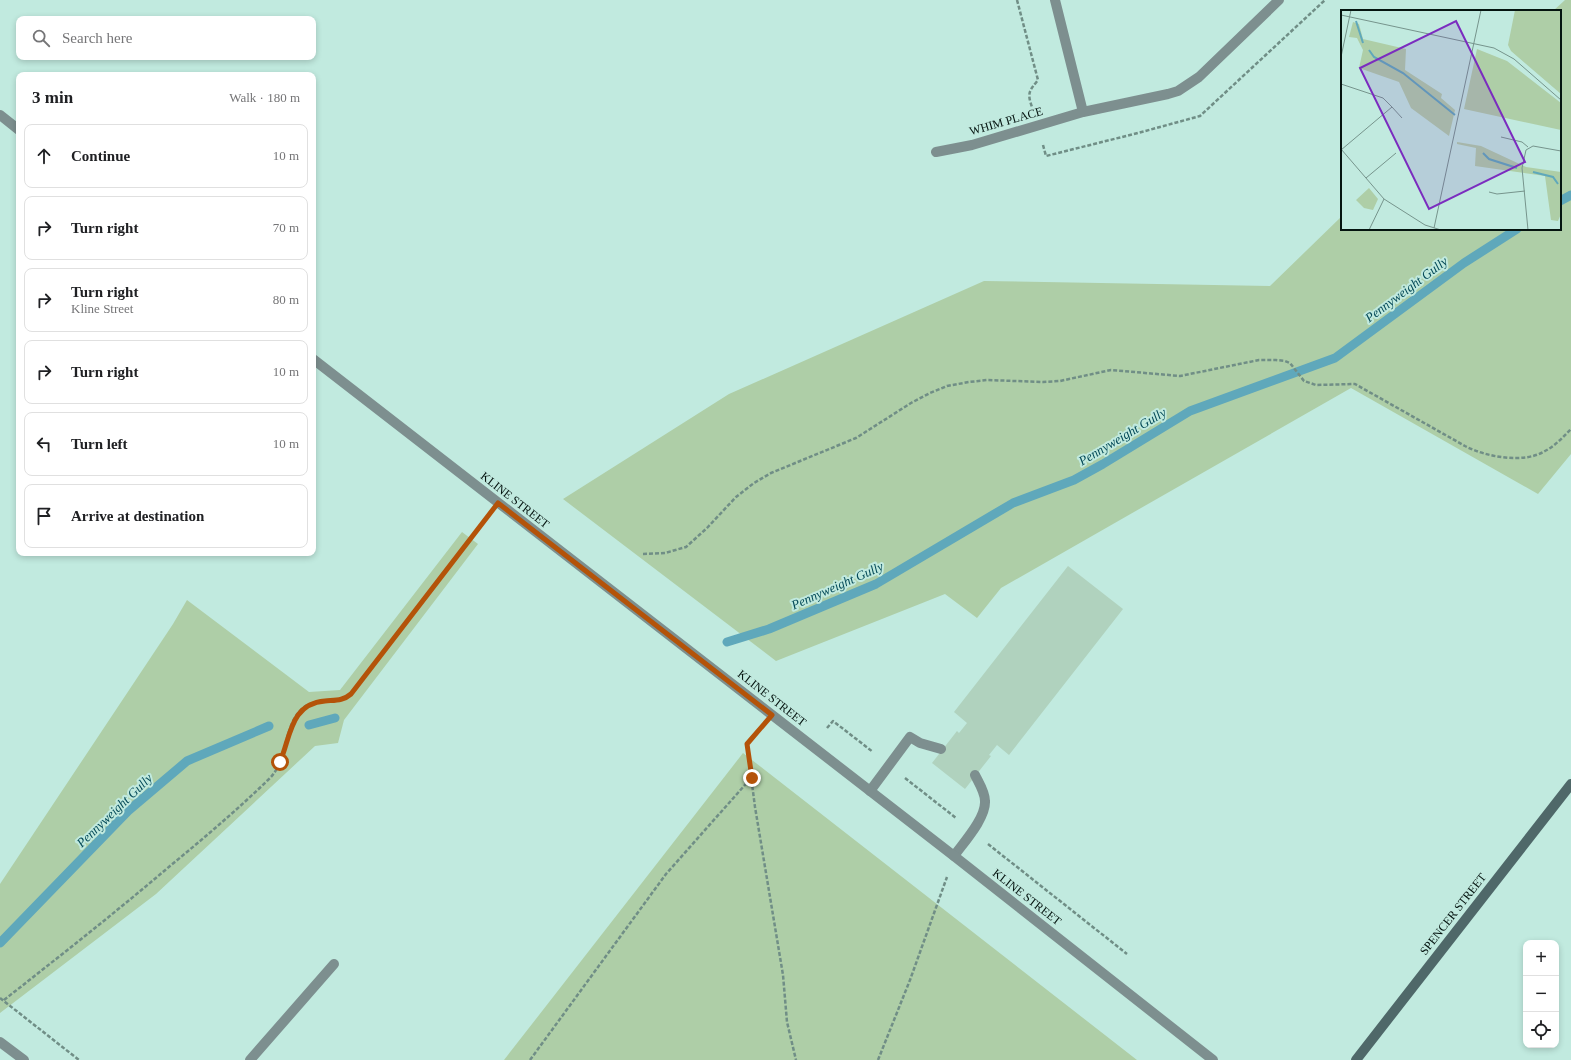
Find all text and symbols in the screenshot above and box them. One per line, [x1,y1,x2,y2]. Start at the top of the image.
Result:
inset map [1341,10,1561,230]
search box [16,16,316,60]
icon: search [30,27,52,49]
text: Search here [62,30,132,46]
text: 3 min [32,88,73,107]
text: Walk · 180 m [229,90,300,105]
street label: WHIM PLACE [968,104,1044,138]
icon: ahead [33,145,55,167]
text: Continue [71,148,130,164]
text: 10 m [273,148,299,163]
icon: right [33,217,55,239]
text: Turn right [71,220,138,236]
text: 70 m [273,220,299,235]
water label: Pennyweight Gully [1361,253,1451,326]
text: Turn right [71,284,138,300]
icon: right [33,289,55,311]
text: 80 m [273,292,299,307]
text: Kline Street [71,301,133,316]
icon: right [33,361,55,383]
text: Turn right [71,364,138,380]
text: 10 m [273,364,299,379]
water label: Pennyweight Gully [1075,404,1169,469]
icon: left [33,433,55,455]
text: Turn left [71,436,128,452]
text: 10 m [273,436,299,451]
street label: KLINE STREET [478,469,553,531]
icon: arrive [33,505,55,527]
text: Arrive at destination [71,508,204,524]
water label: Pennyweight Gully [788,558,886,613]
street label: KLINE STREET [735,667,810,729]
route start [271,753,289,771]
route end [743,769,761,787]
water label: Pennyweight Gully [73,770,155,851]
street label: KLINE STREET [990,866,1065,928]
street label: SPENCER STREET [1417,870,1490,958]
map controls [1523,940,1559,1048]
button: + [1523,940,1559,976]
button: − [1523,976,1559,1012]
button: locate [1523,1012,1559,1048]

